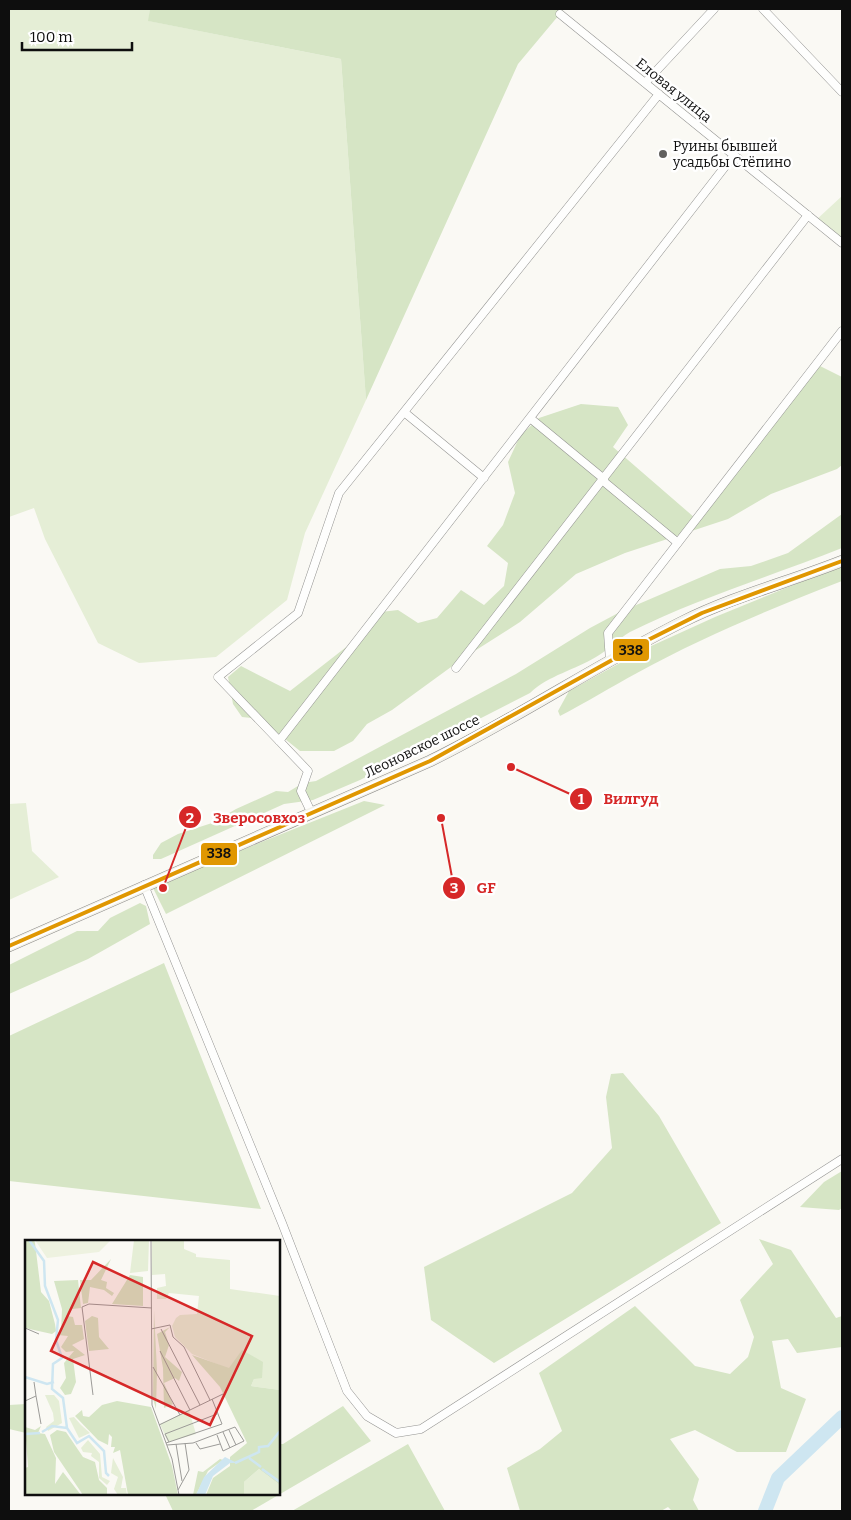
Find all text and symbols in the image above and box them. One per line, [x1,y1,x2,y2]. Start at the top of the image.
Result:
scale bar [22,20,132,52]
text: 100 m [30,28,73,46]
street label: Еловая улица [632,55,715,126]
place label: Руины бывшей усадьбы Стёпино [672,138,791,171]
marker: Руины бывшей усадьбы Стёпино [657,148,669,160]
line badge: 338 [612,638,650,662]
text: 338 [619,642,643,659]
street label: Леоновское шоссе [362,711,482,782]
callout: Вилгуд [568,784,668,814]
text: 1 [578,790,585,808]
text: Вилгуд [604,790,659,808]
callout: Зверосовхоз [178,802,315,832]
text: 2 [186,809,194,827]
text: Зверосовхоз [213,809,305,827]
line badge: 338 [200,842,238,866]
text: 338 [207,845,231,862]
callout: GF [442,873,506,903]
text: 3 [450,879,458,897]
text: GF [476,879,496,897]
inset map [25,1240,280,1495]

